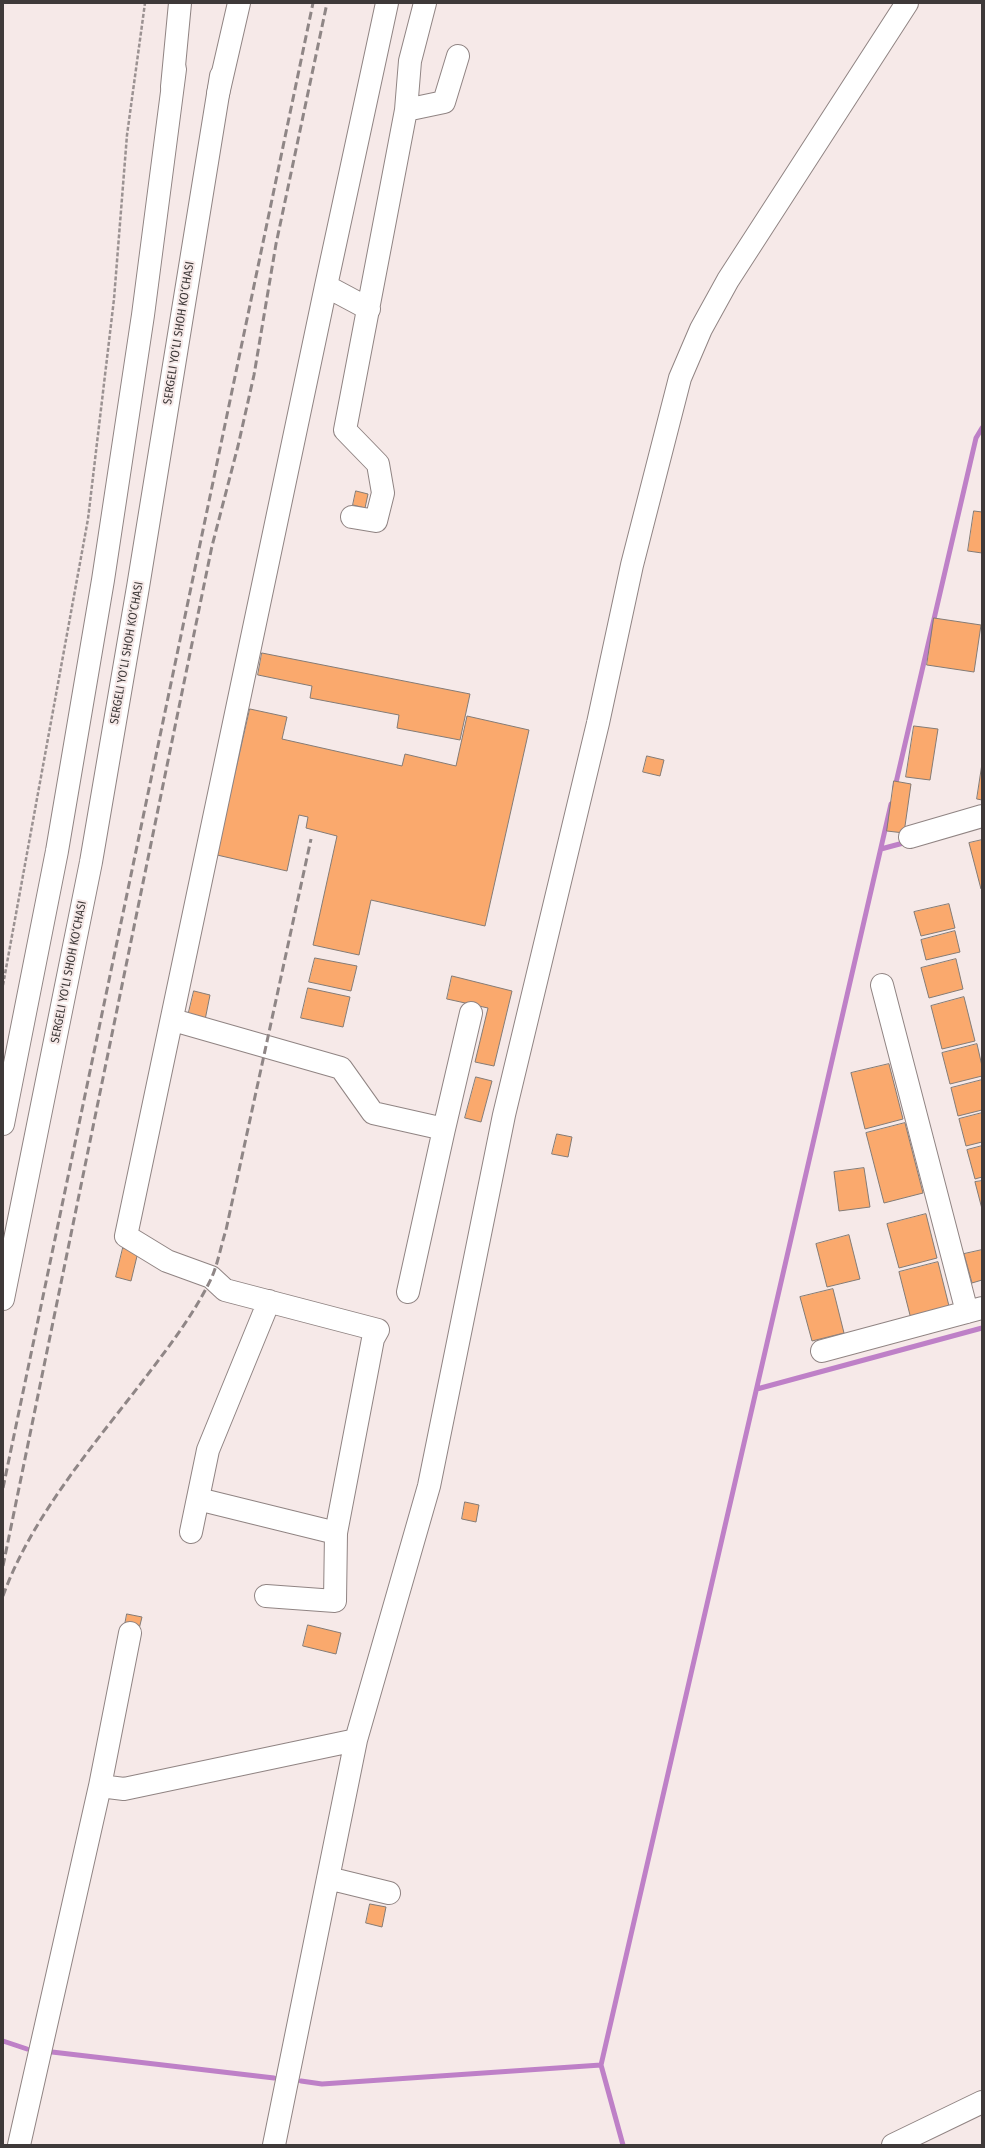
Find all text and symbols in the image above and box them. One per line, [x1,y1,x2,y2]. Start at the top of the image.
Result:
street label: SERGELI YO‘LI SHOH KO‘CHASI [161,260,197,406]
street label: SERGELI YO‘LI SHOH KO‘CHASI [107,581,147,725]
street label: SERGELI YO‘LI SHOH KO‘CHASI [48,900,90,1044]

